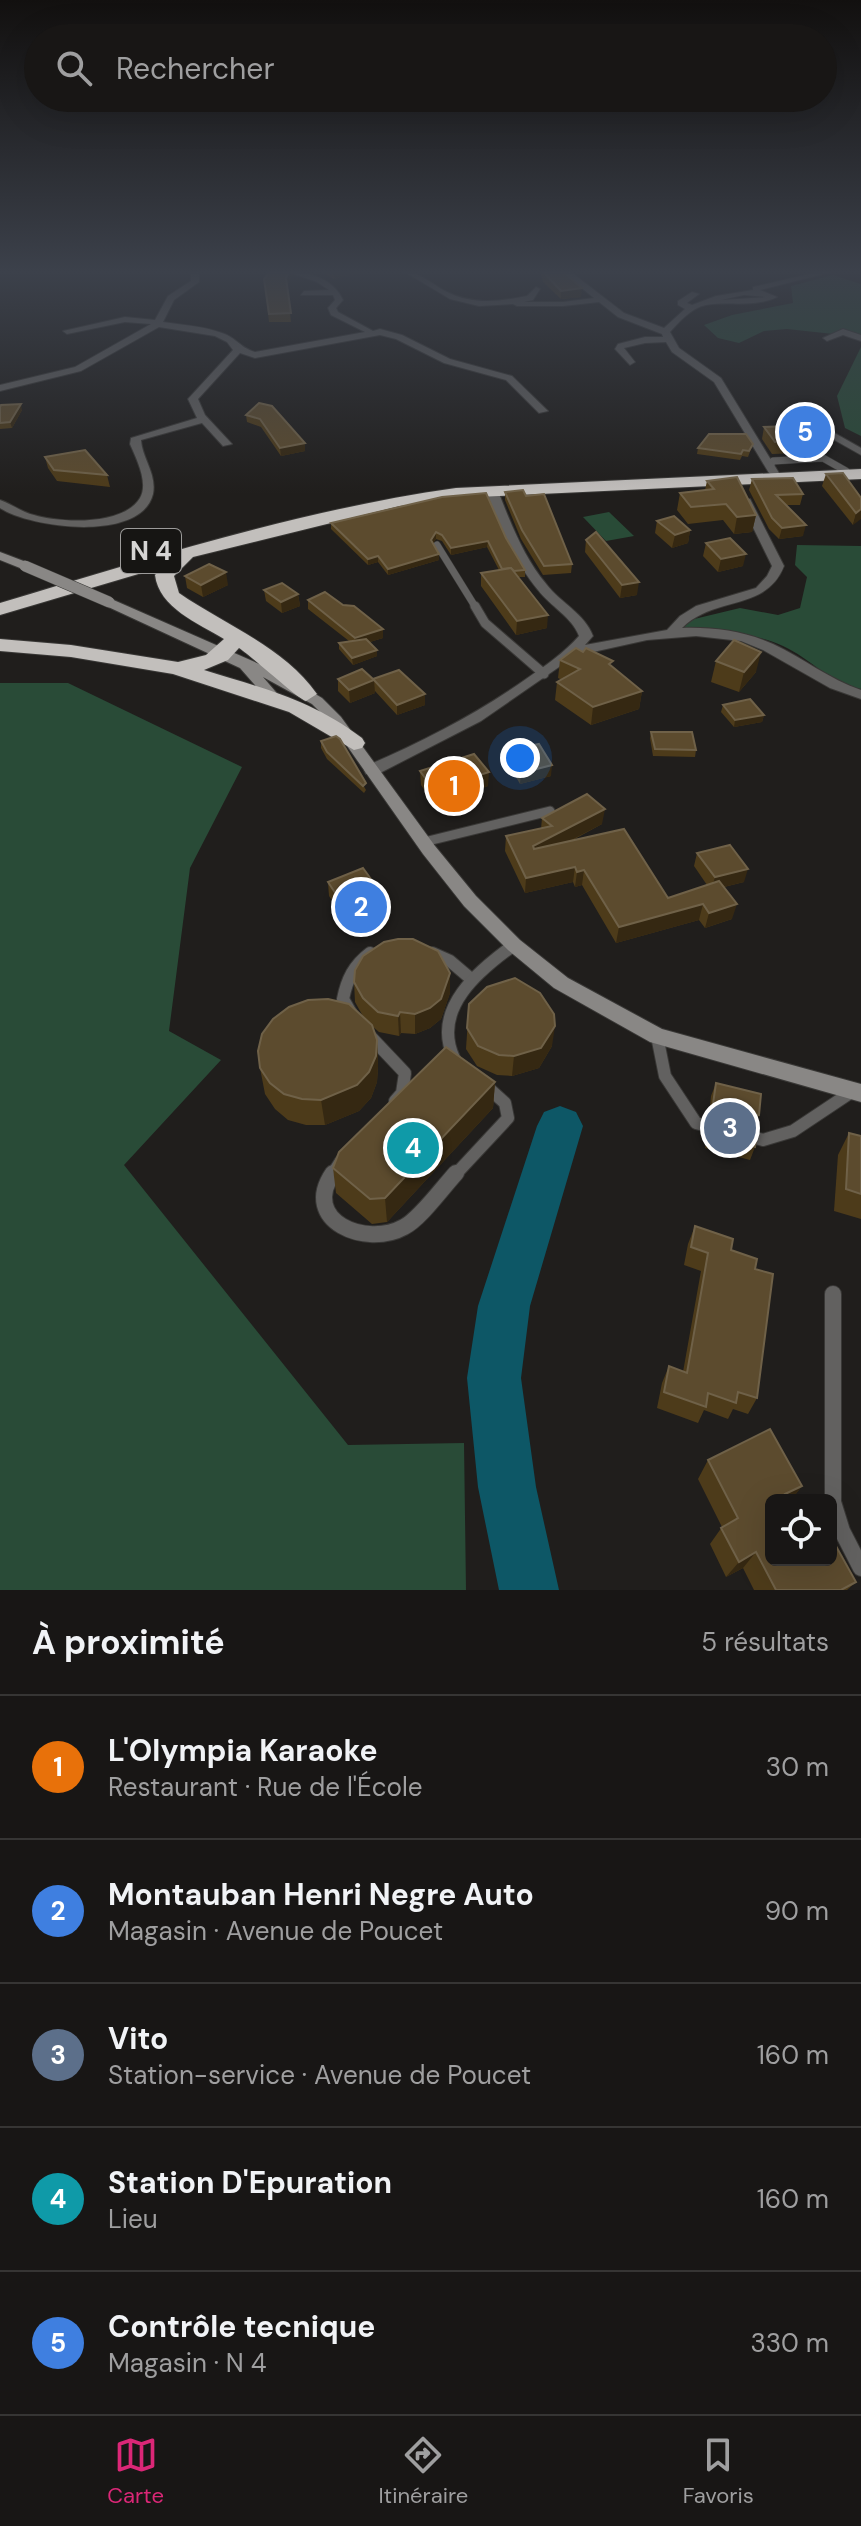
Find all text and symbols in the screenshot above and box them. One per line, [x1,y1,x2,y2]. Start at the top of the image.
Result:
search box [24,24,837,112]
icon: search [52,46,96,90]
text: Rechercher [116,49,275,88]
pin: 5 [779,402,831,462]
road number: N 4 [121,529,181,573]
your location [500,738,540,778]
pin: 1 [428,756,480,816]
pin: 2 [335,877,387,937]
pin: 3 [704,1098,756,1158]
pin: 4 [387,1118,439,1178]
map controls [765,1494,837,1566]
button: locate [765,1494,837,1566]
text: À proximité [32,1620,225,1665]
text: 5 résultats [701,1625,829,1659]
text: L'Olympia Karaoke [108,1731,378,1770]
text: 1 [53,1750,63,1784]
text: 30 m [766,1750,829,1784]
text: Restaurant · Rue de l'École [108,1770,423,1804]
text: Montauban Henri Negre Auto [108,1875,534,1914]
text: 2 [50,1894,66,1928]
text: 90 m [765,1894,829,1928]
text: Magasin · Avenue de Poucet [108,1914,443,1948]
text: Vito [108,2019,168,2058]
text: 3 [50,2038,66,2072]
text: 160 m [757,2038,829,2072]
text: Station-service · Avenue de Poucet [108,2058,531,2092]
text: Station D'Epuration [108,2163,392,2202]
text: 4 [50,2182,66,2216]
text: 160 m [757,2182,829,2216]
text: Lieu [108,2202,158,2236]
text: Contrôle tecnique [108,2307,375,2346]
text: 5 [50,2326,66,2360]
text: 330 m [750,2326,829,2360]
text: Magasin · N 4 [108,2346,267,2380]
tab: Carte [107,2433,164,2510]
tab: Itinéraire [378,2433,468,2510]
tab: Favoris [683,2433,754,2510]

